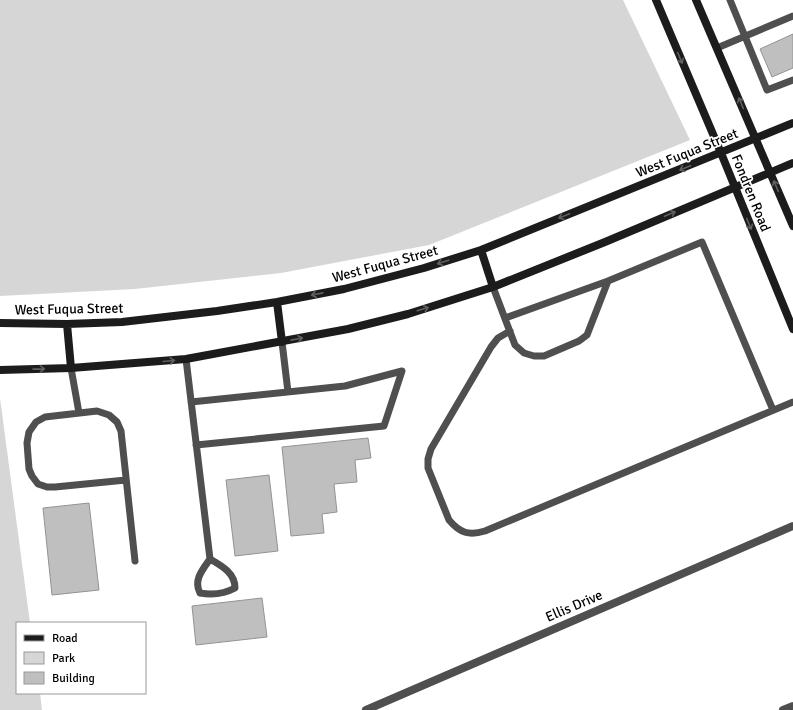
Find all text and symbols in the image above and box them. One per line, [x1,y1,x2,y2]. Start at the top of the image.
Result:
one-way arrow [677,51,684,63]
one-way arrow [736,97,744,109]
street label: West Fuqua Street [633,125,741,181]
street label: Fondren Road [728,152,774,234]
one-way arrow [679,164,691,172]
one-way arrow [772,181,780,193]
one-way arrow [664,210,676,218]
one-way arrow [559,213,571,221]
one-way arrow [746,217,754,229]
street label: West Fuqua Street [330,242,440,286]
one-way arrow [436,259,449,266]
one-way arrow [311,291,324,299]
street label: West Fuqua Street [14,300,124,318]
one-way arrow [416,305,429,312]
one-way arrow [290,335,303,343]
one-way arrow [162,357,175,364]
one-way arrow [32,365,45,373]
street label: Ellis Drive [543,586,605,626]
legend [16,622,146,694]
text: Road [52,631,78,646]
text: Park [52,651,75,666]
text: Building [52,671,95,686]

